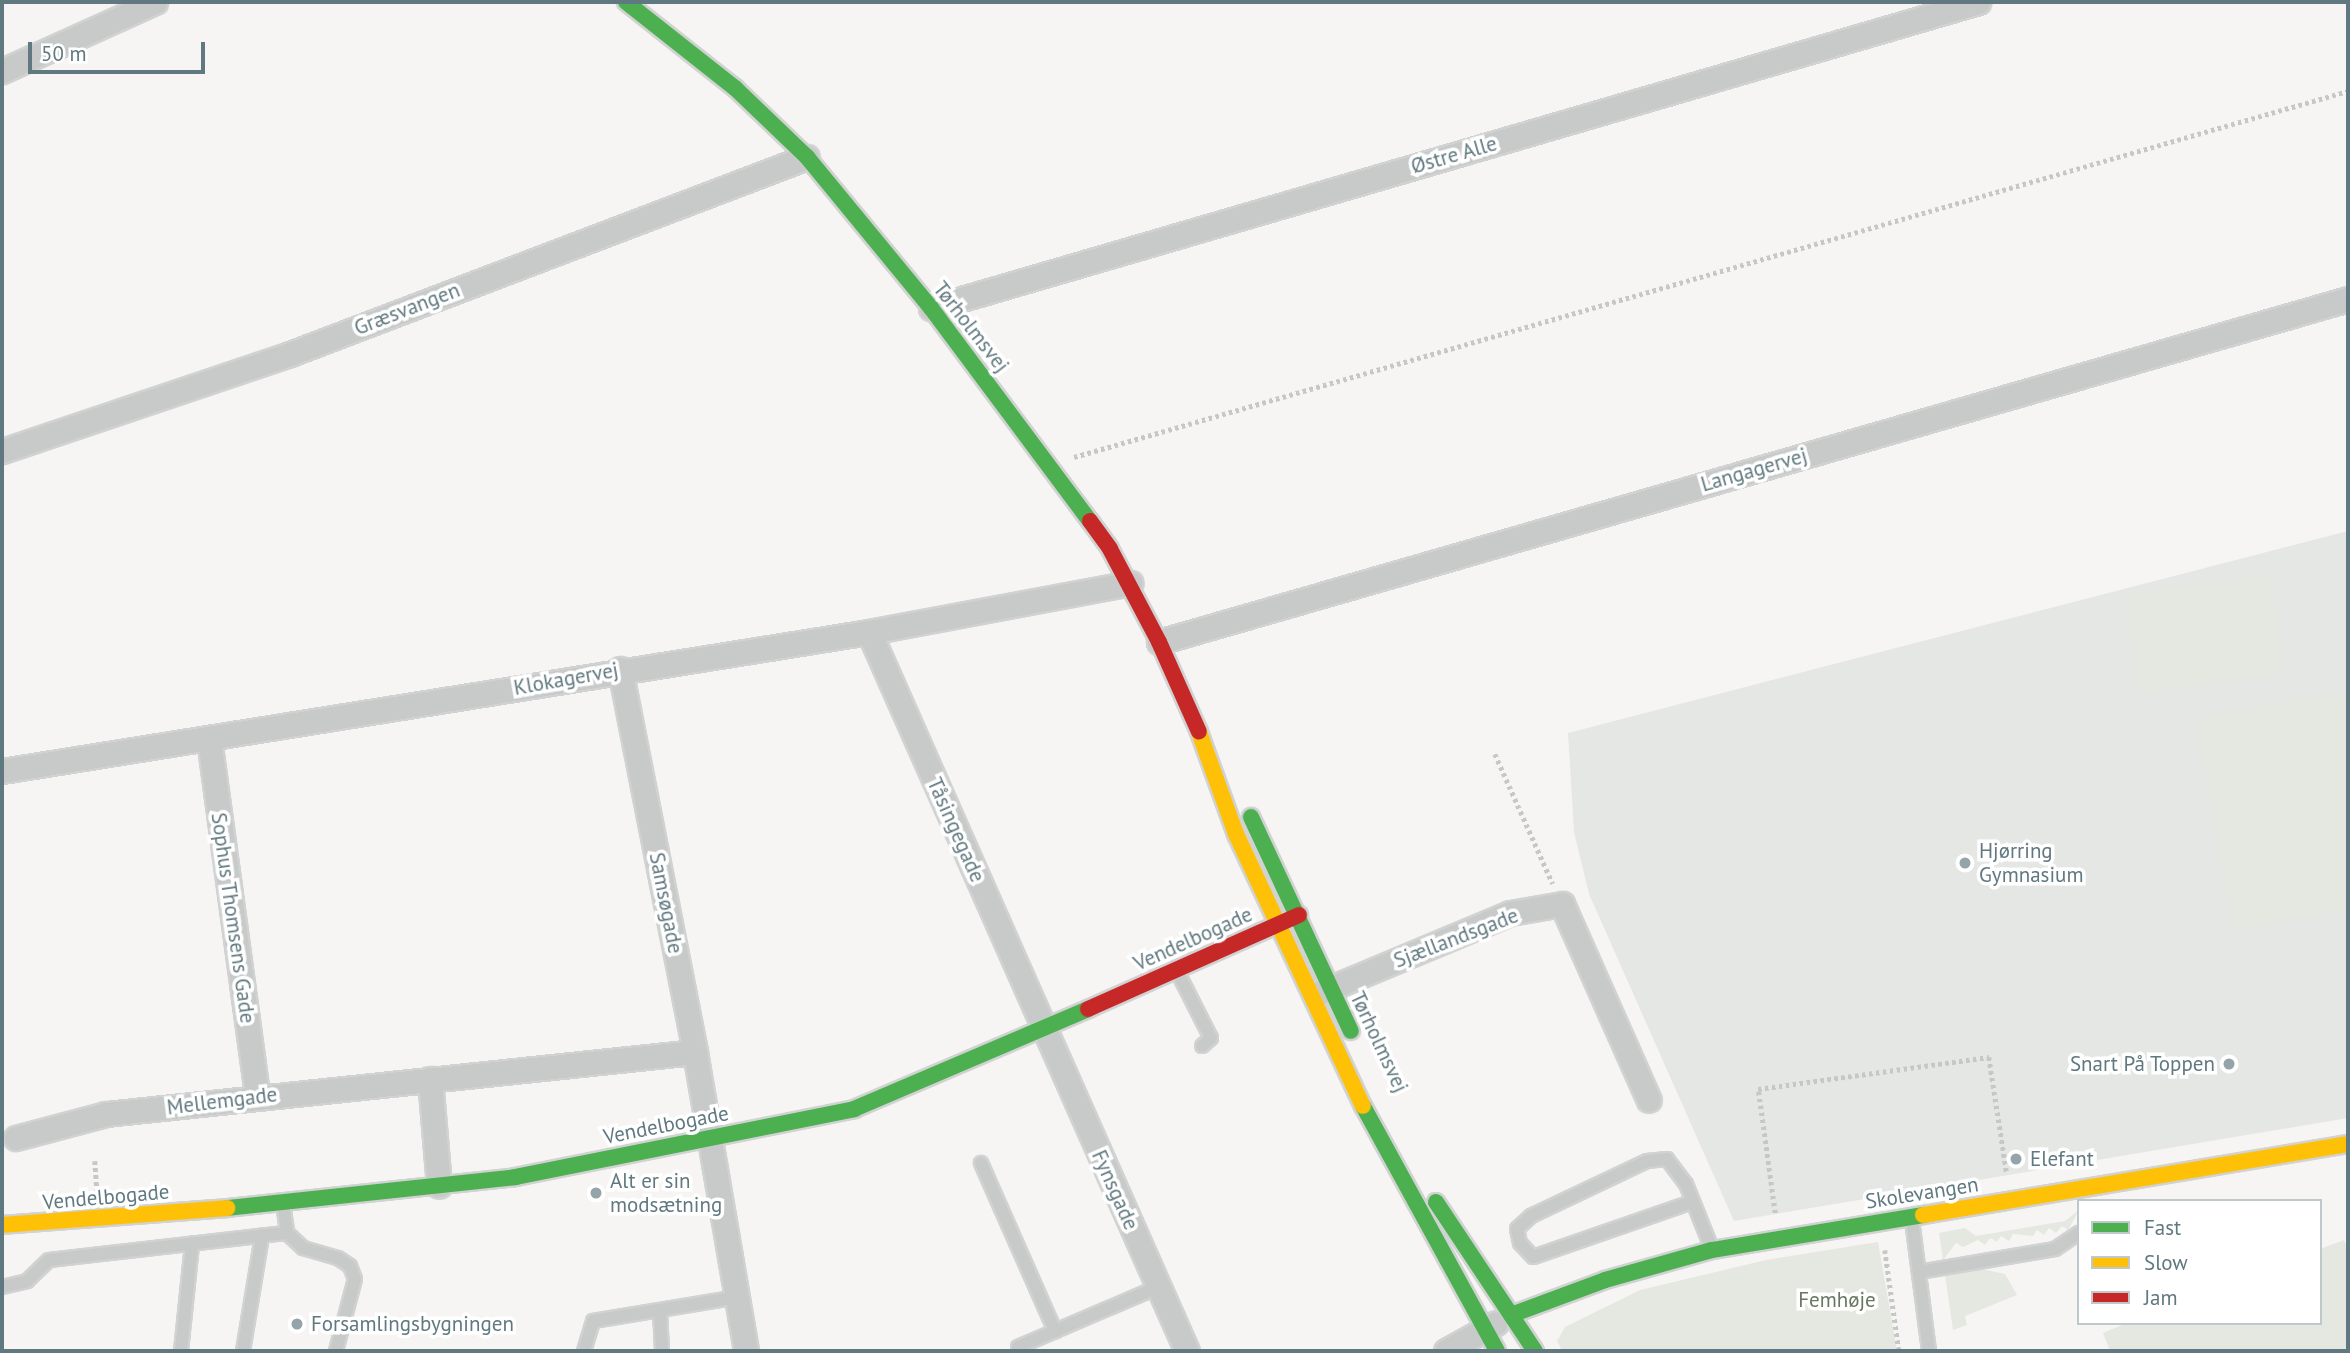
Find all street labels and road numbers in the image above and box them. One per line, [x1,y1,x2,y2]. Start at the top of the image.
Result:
street label: Østre Alle [1408,131,1500,179]
street label: Græsvangen [351,277,463,341]
street label: Tørholmsvej [928,277,1014,377]
street label: Langagervej [1698,443,1810,497]
street label: Klokagervej [512,657,620,701]
street label: Tåsingegade [922,774,990,886]
street label: Sophus Thomsens Gade [206,811,260,1025]
street label: Samsøgade [644,850,688,956]
street label: Vendelbogade [1130,902,1256,976]
street label: Sjællandsgade [1390,903,1522,973]
street label: Tørholmsvej [1345,988,1413,1096]
street label: Mellemgade [165,1082,279,1120]
street label: Vendelbogade [601,1100,731,1150]
street label: Fynsgade [1086,1146,1144,1234]
street label: Skolevangen [1864,1172,1980,1214]
street label: Vendelbogade [42,1179,170,1215]

